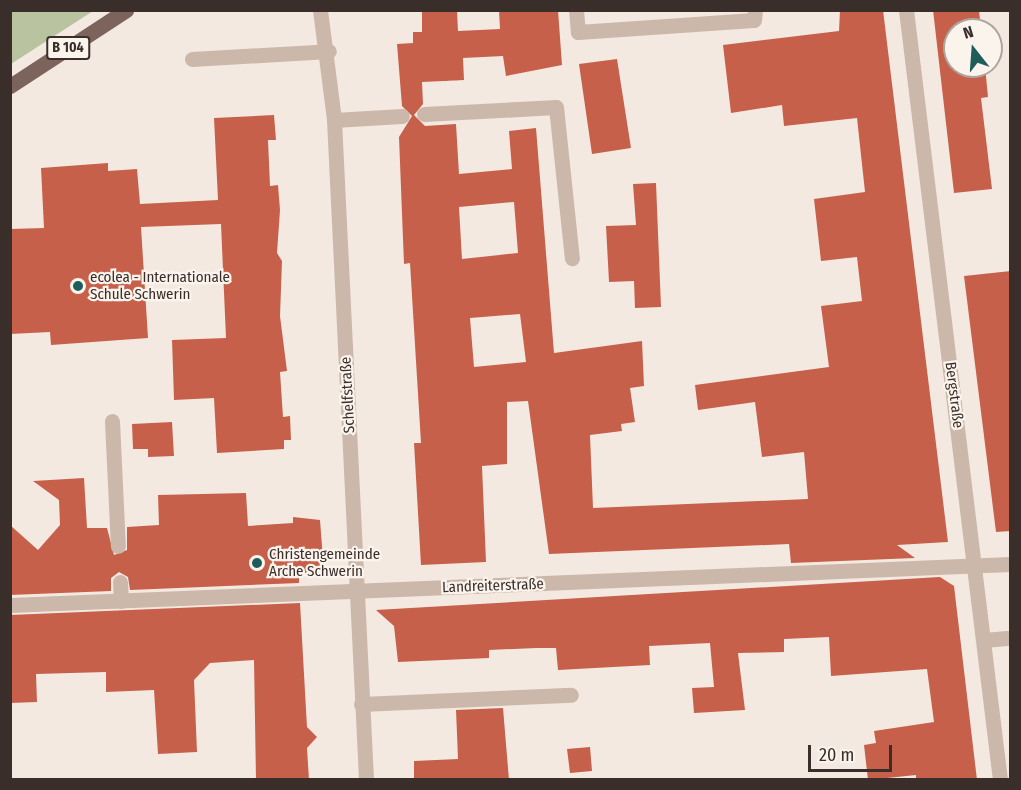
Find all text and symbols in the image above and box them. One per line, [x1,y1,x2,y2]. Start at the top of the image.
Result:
north arrow [943,18,1003,78]
text: N [961,22,976,43]
road number: B 104 [46,37,90,59]
place label: ecolea - Internationale Schule Schwerin [90,268,230,303]
marker: ecolea - Internationale Schule Schwerin [71,279,85,293]
street label: Schelfstraße [337,356,359,434]
street label: Bergstraße [941,361,967,429]
place label: Christengemeinde Arche Schwerin [269,545,380,580]
marker: Christengemeinde Arche Schwerin [250,556,264,570]
street label: Landreiterstraße [442,575,544,597]
scale bar [811,733,895,771]
text: 20 m [819,744,854,766]

